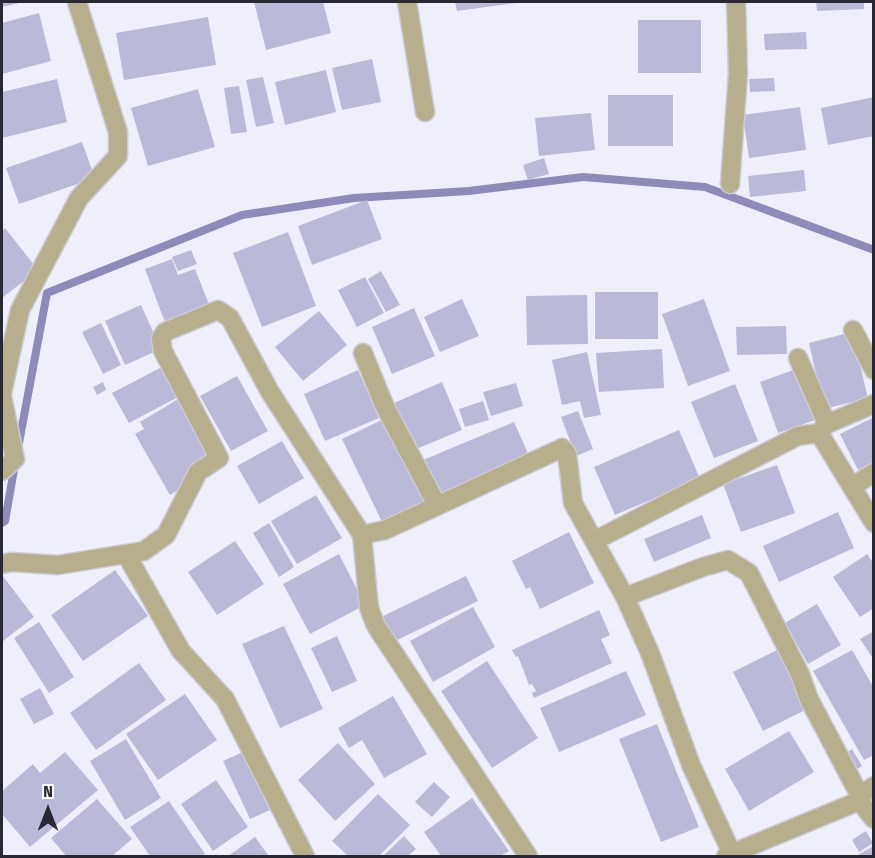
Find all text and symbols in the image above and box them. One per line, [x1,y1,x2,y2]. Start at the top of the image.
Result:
north arrow [18,780,78,840]
text: N [43,782,53,801]

